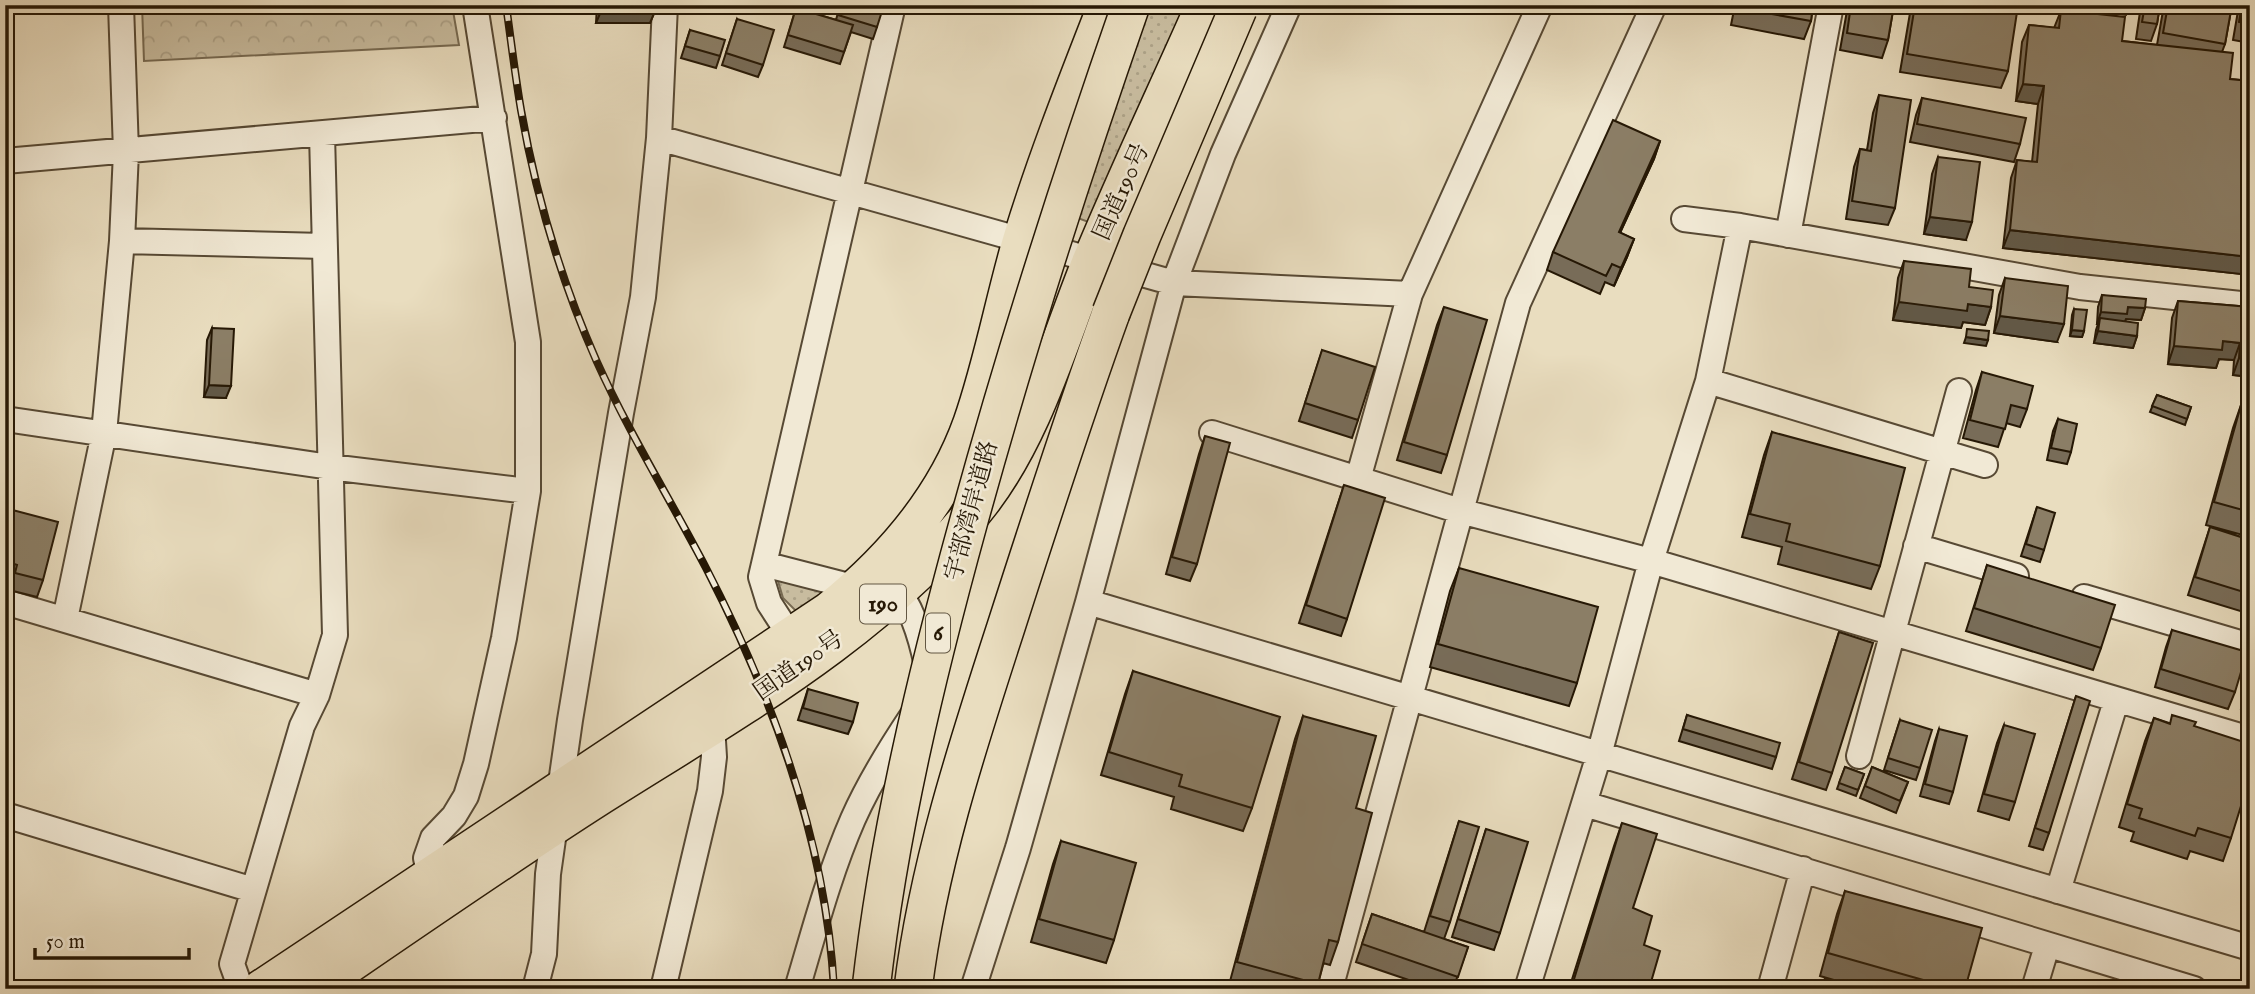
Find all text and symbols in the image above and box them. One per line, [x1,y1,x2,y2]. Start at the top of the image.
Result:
street label: 国道190号 [1087,139,1157,245]
street label: 宇部湾岸道路 [938,437,1006,585]
road number: 190 [860,584,906,624]
road number: 6 [926,614,950,652]
street label: 国道190号 [748,624,850,708]
scale bar [35,917,189,961]
text: 50 m [46,929,85,956]

